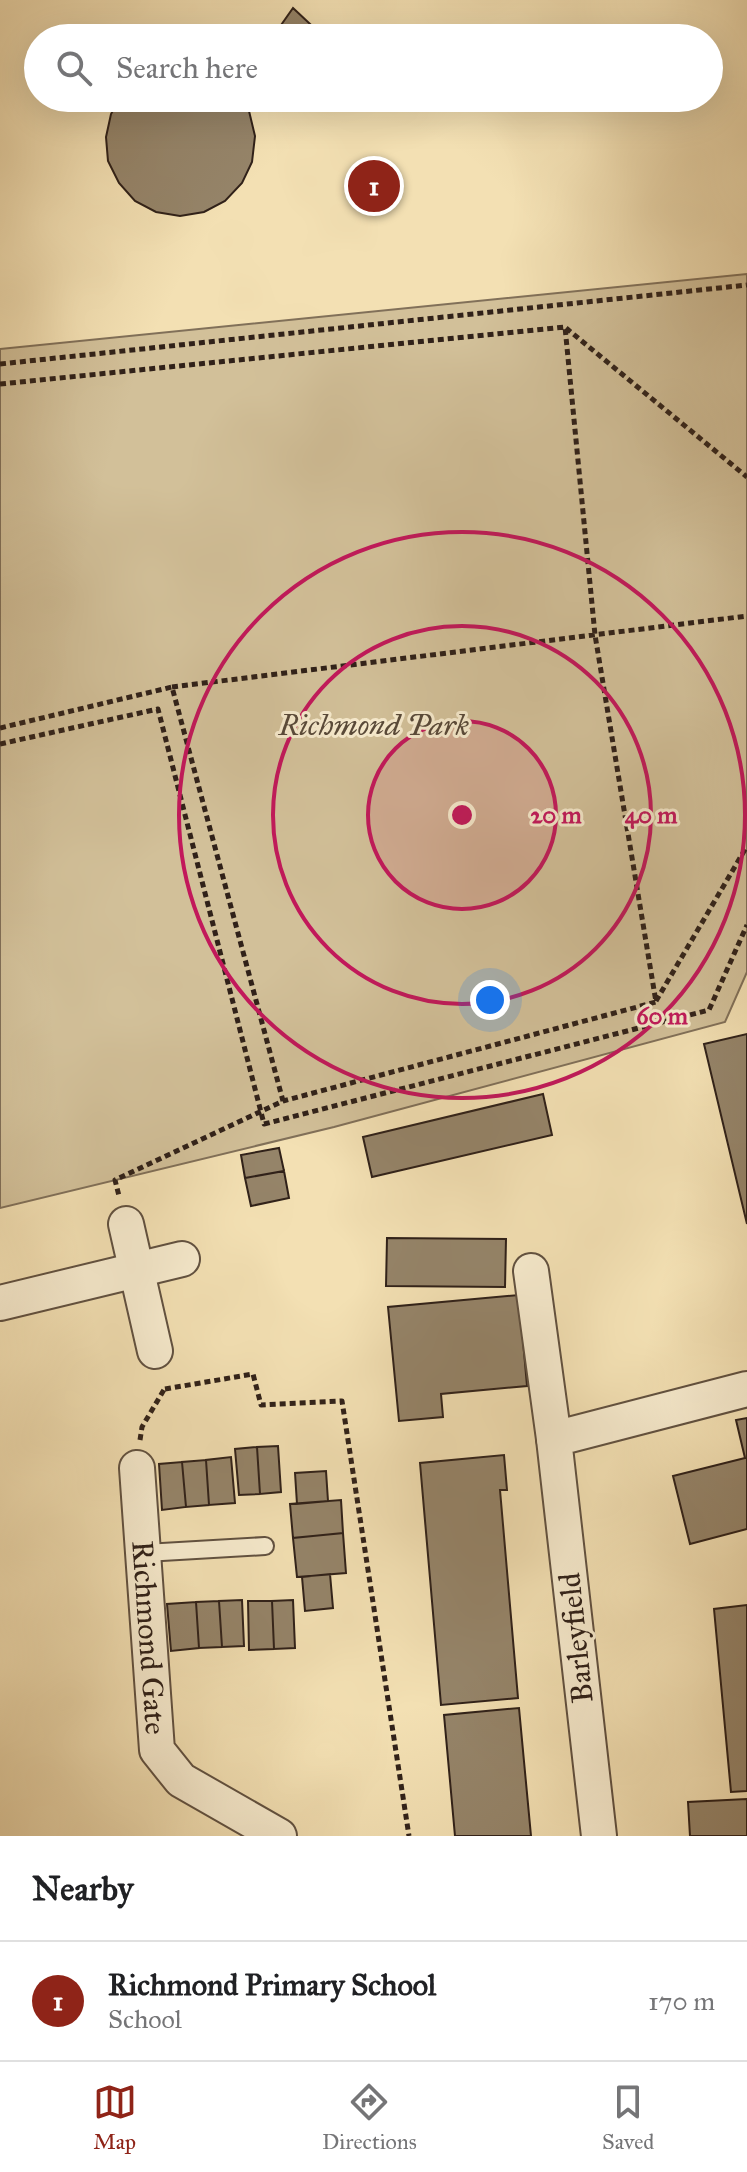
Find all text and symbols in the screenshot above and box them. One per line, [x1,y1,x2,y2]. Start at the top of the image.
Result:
search box [24,24,723,112]
icon: search [52,46,96,90]
text: Search here [116,50,258,86]
pin: 1 [348,156,400,216]
park label: Richmond Park [278,707,469,743]
text: 20 m [530,800,582,830]
text: 40 m [625,800,678,830]
centre of rings [448,801,476,829]
your location [470,980,510,1020]
text: 60 m [636,1001,689,1031]
street label: Richmond Gate [124,1539,174,1736]
street label: Barleyfield [551,1571,601,1705]
text: Nearby [32,1868,134,1909]
text: Richmond Primary School [108,1967,436,2003]
text: 1 [53,1985,63,2017]
text: 170 m [648,1985,715,2017]
text: School [108,2003,182,2035]
tab: Map [93,2080,137,2155]
tab: Directions [322,2080,417,2155]
tab: Saved [602,2080,654,2155]

